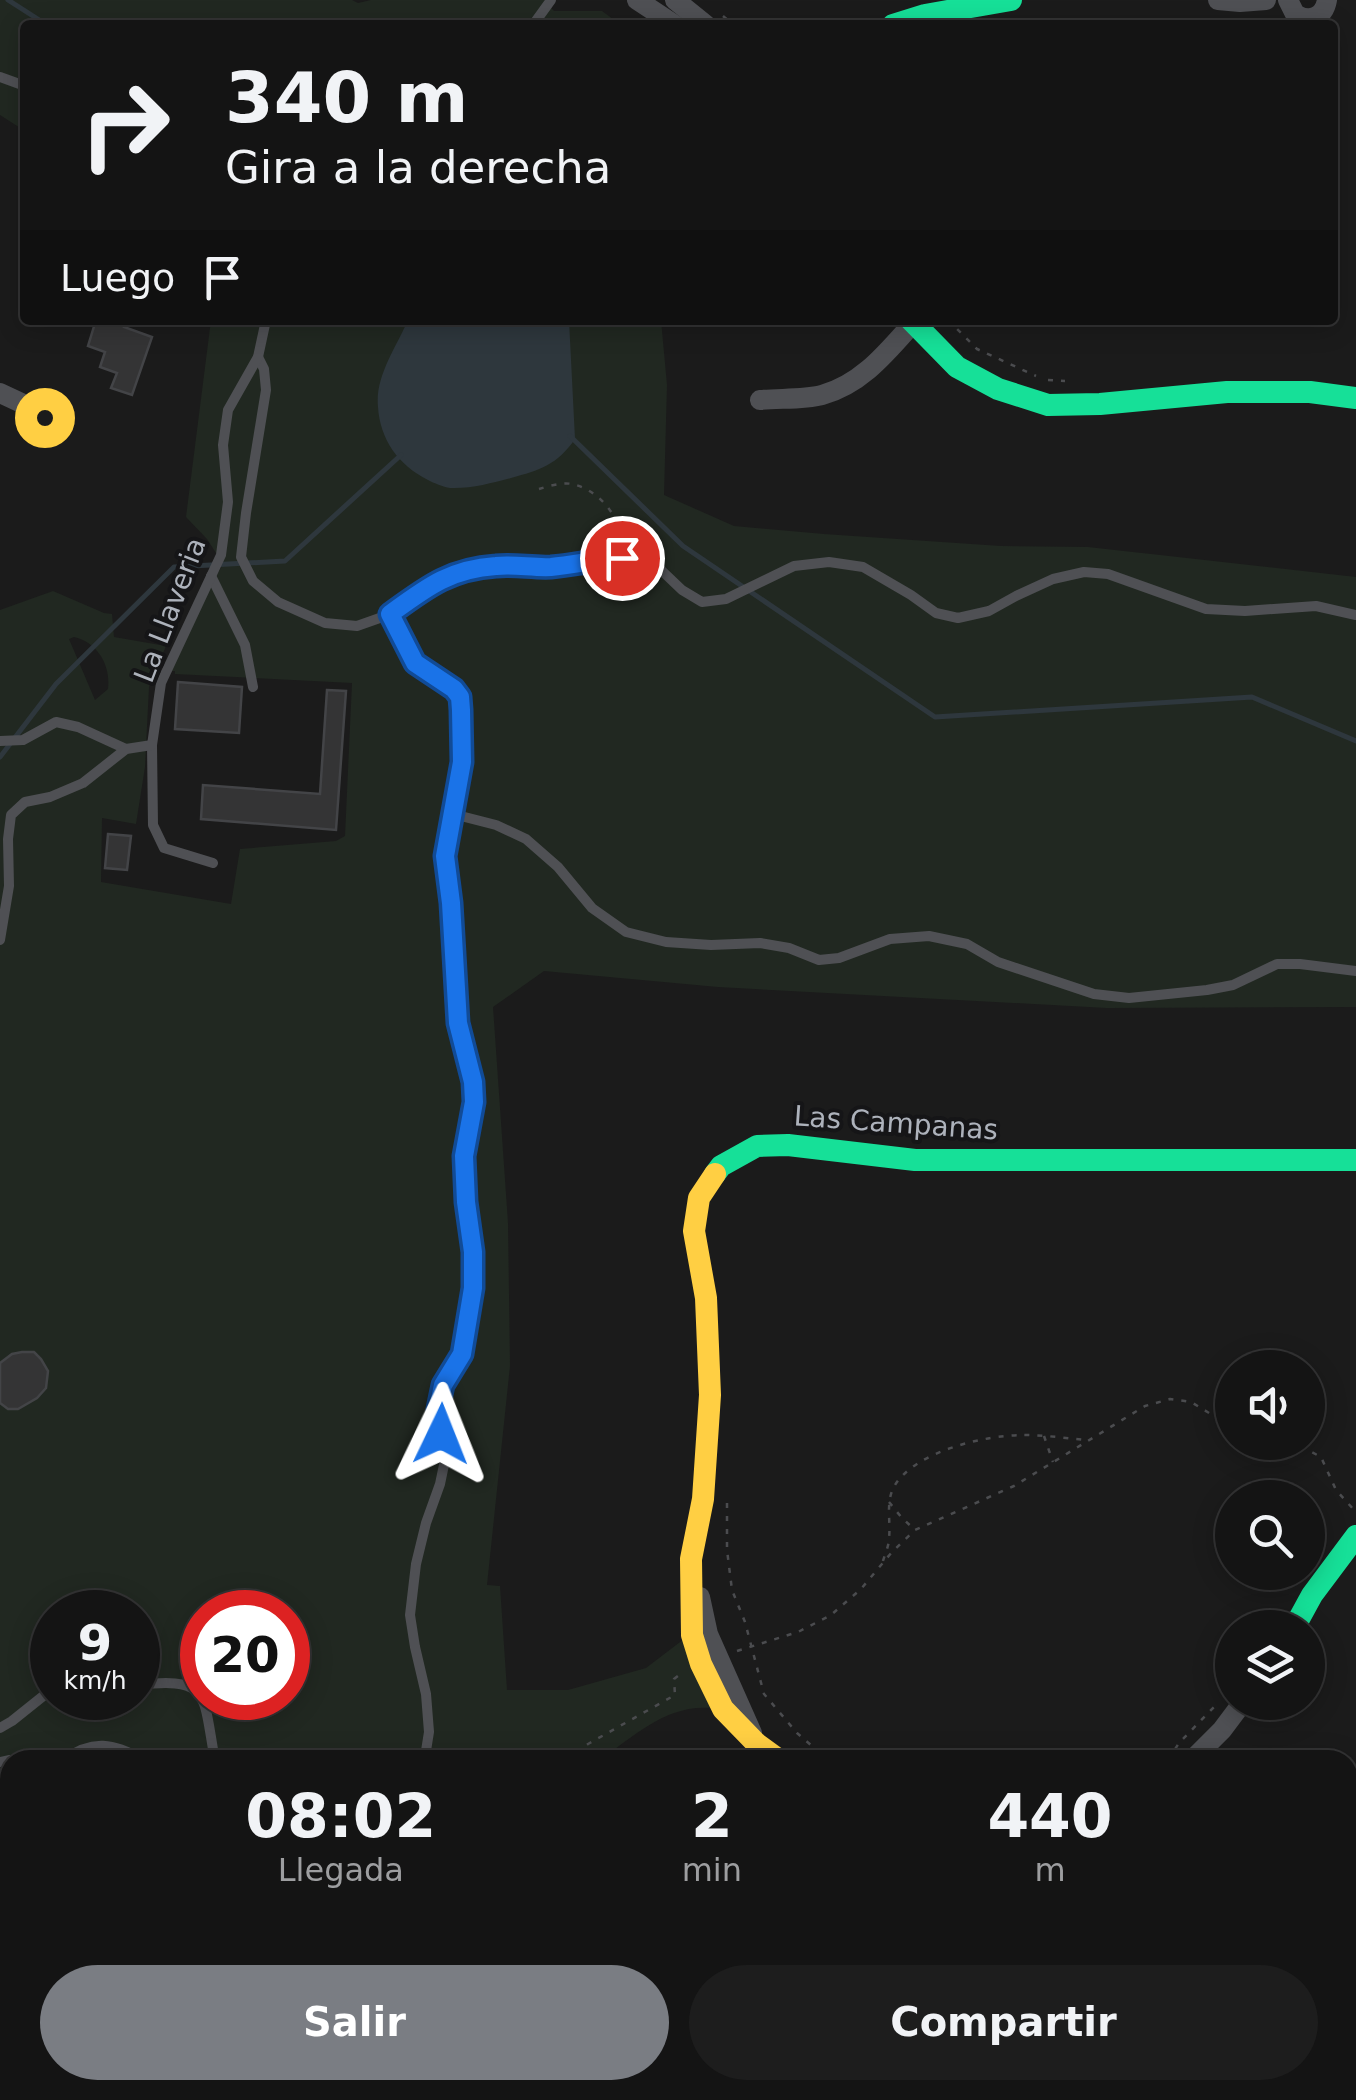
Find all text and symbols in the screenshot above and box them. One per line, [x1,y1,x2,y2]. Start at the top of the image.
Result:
text: 340 m [225,57,468,139]
icon: right [60,60,190,190]
text: Gira a la derecha [225,141,611,194]
icon: arrive [195,250,250,305]
text: Luego [60,256,175,300]
pin [580,516,665,601]
icon: arrive [595,531,650,586]
street label: La Llaveria [127,533,213,687]
street label: Las Campanas [793,1099,999,1147]
map controls [1215,1350,1325,1720]
button: sound [1215,1350,1325,1460]
position arrow [389,1382,493,1486]
button: search [1215,1480,1325,1590]
speed limit sign: 20 [180,1590,310,1720]
button: layers [1215,1610,1325,1720]
text: 9 [78,1614,112,1672]
text: km/h [63,1666,127,1695]
text: 08:02 [245,1781,436,1851]
text: 2 [691,1781,733,1851]
text: 440 [987,1781,1113,1851]
text: Llegada [278,1851,404,1889]
text: min [682,1851,742,1889]
text: m [1034,1851,1066,1889]
button: Salir [40,1965,669,2080]
button: Compartir [689,1965,1318,2080]

